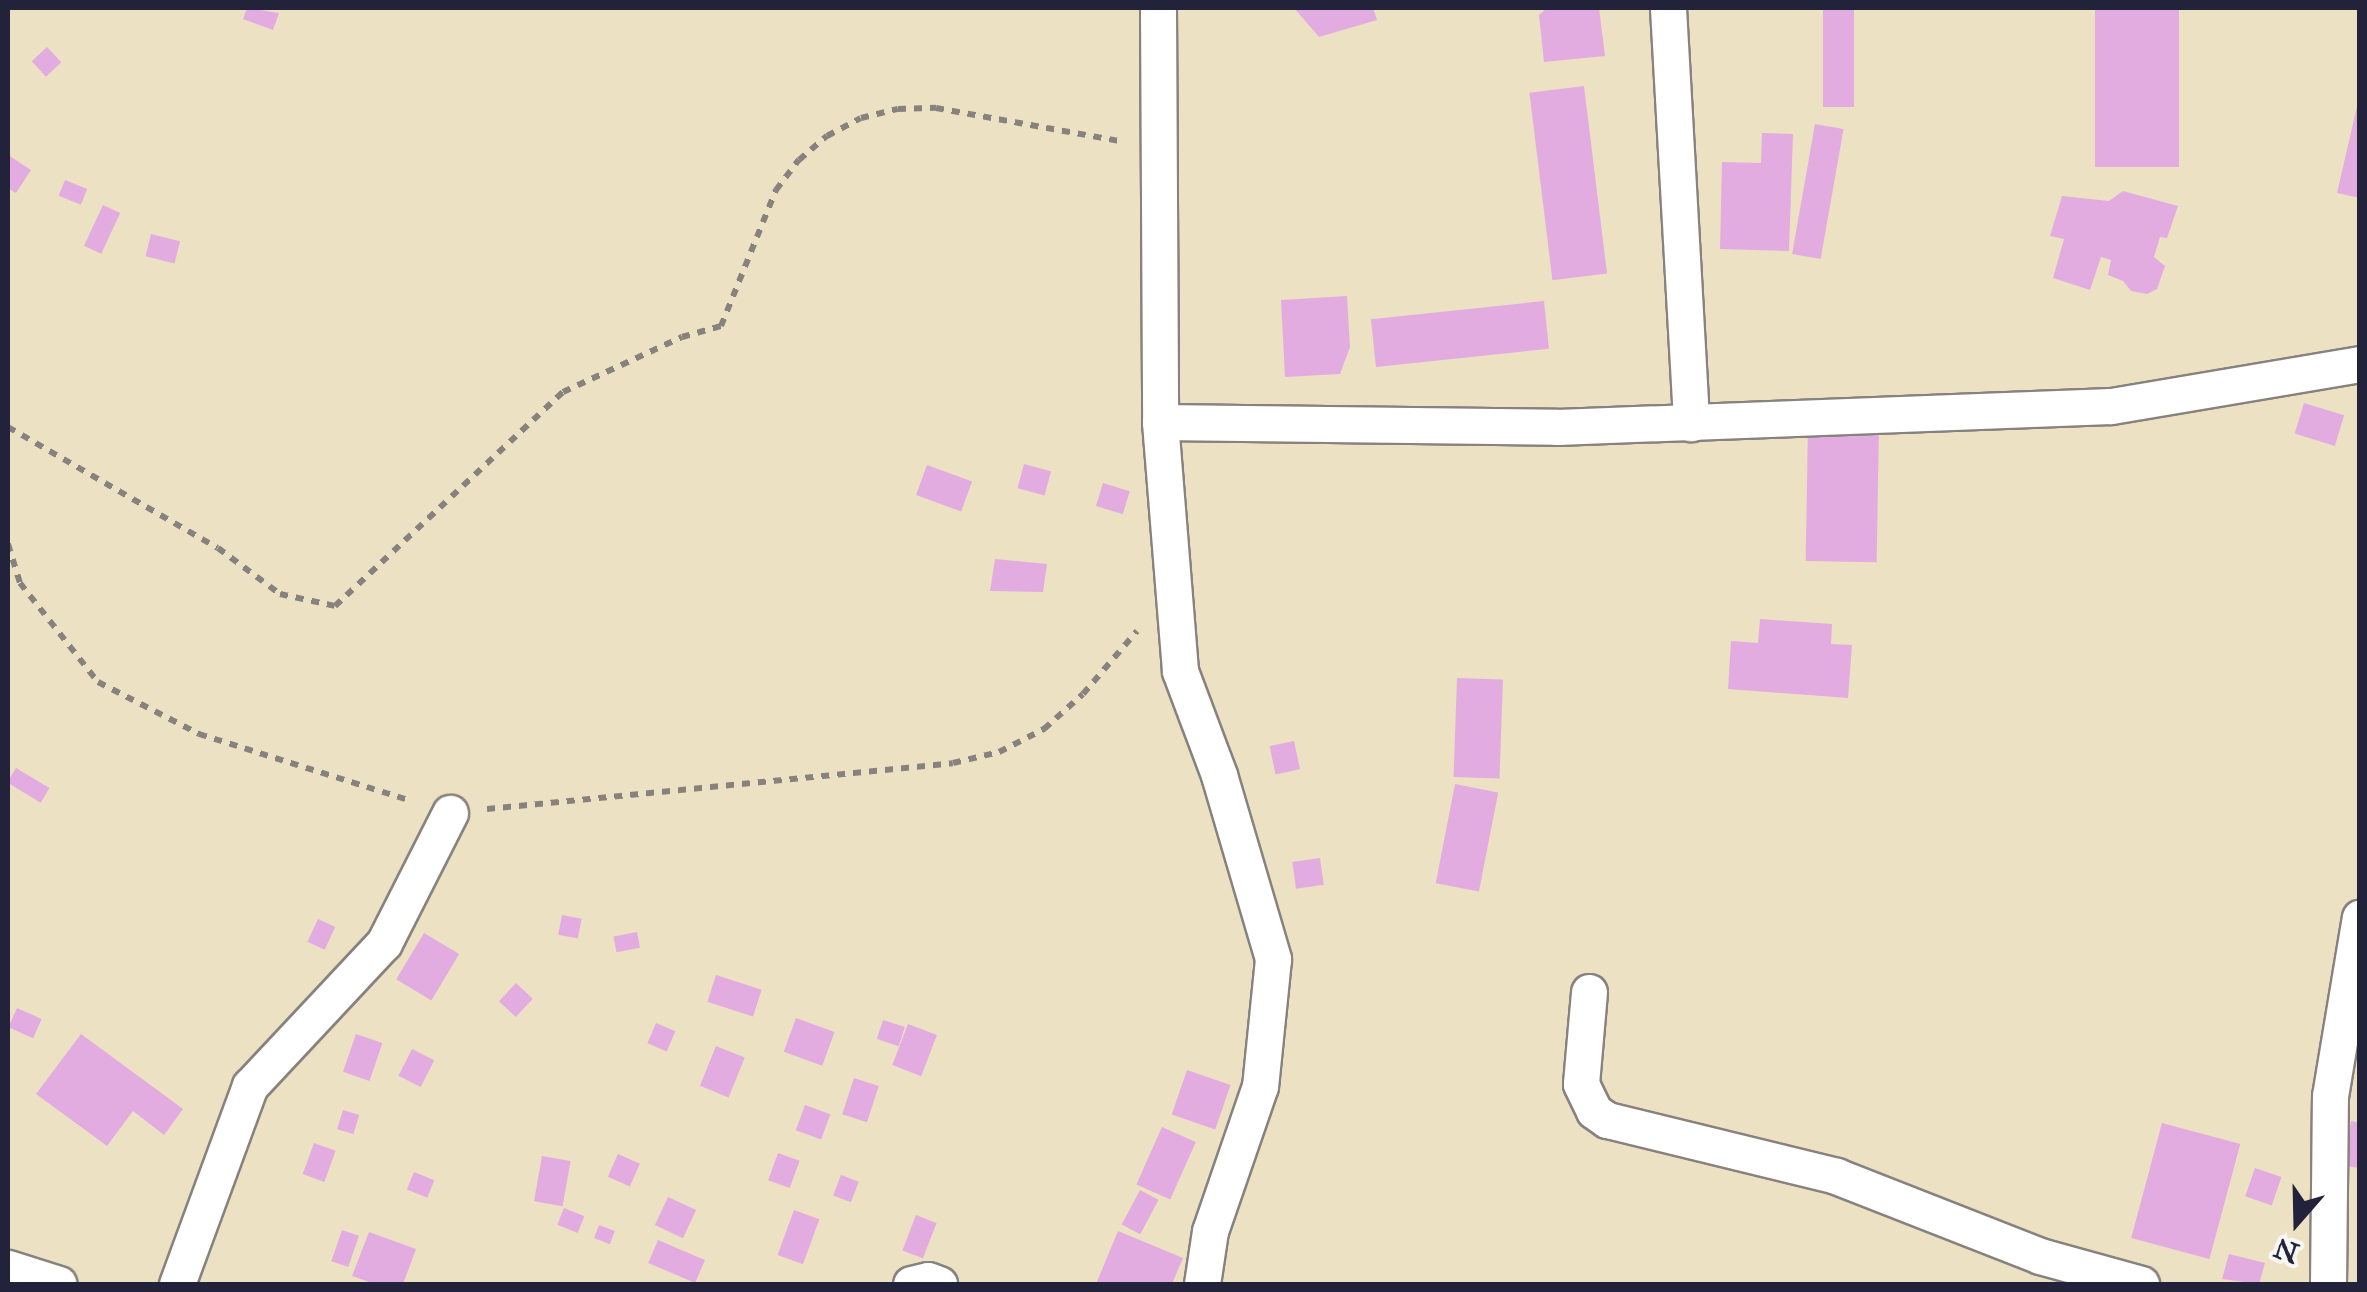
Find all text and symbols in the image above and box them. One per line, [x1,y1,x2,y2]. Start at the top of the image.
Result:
north arrow [2247,1172,2347,1272]
text: N [2269,1230,2304,1271]

